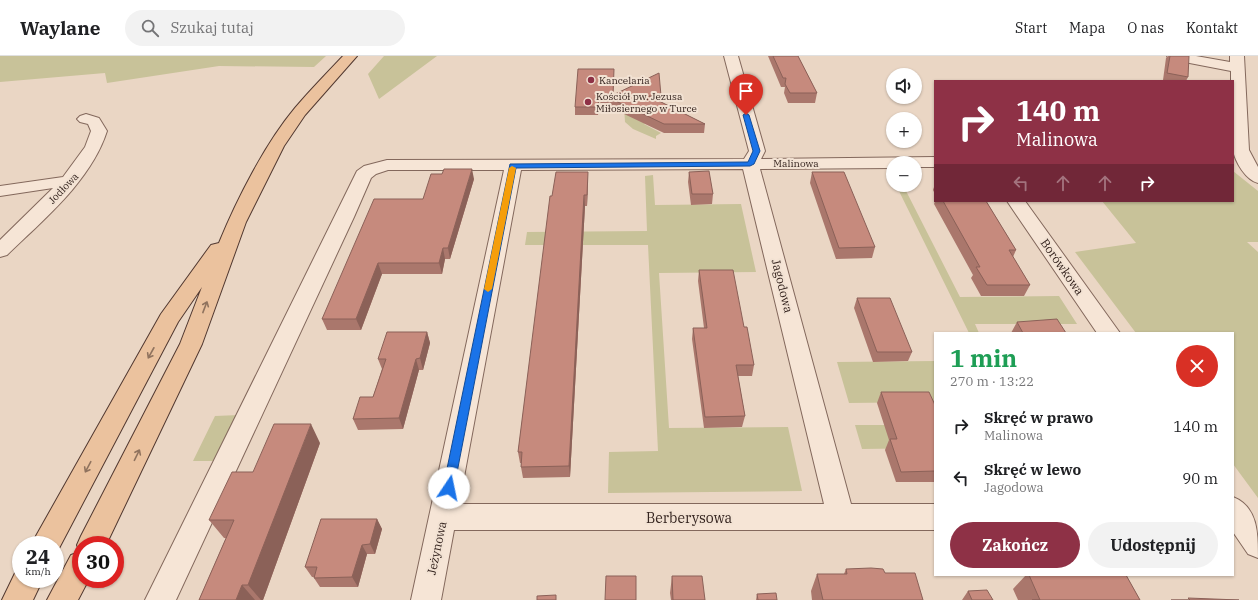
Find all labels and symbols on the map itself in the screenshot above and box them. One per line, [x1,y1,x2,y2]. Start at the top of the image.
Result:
place label: Kancelaria [599,74,650,87]
pin [729,74,763,115]
marker: Kancelaria [586,75,596,85]
place label: Kościół pw. Jezusa Miłosiernego w Turce [596,90,697,115]
marker: Kościół pw. Jezusa Miłosiernego w Turce [583,97,593,107]
street label: Malinowa [773,157,819,170]
street label: Jodłowa [45,170,82,207]
street label: Borówkowa [1037,236,1088,298]
street label: Jagodowa [769,257,797,315]
one-way arrow [202,301,209,314]
one-way arrow [146,347,154,359]
one-way arrow [134,449,141,461]
one-way arrow [83,461,91,473]
position arrow [428,467,470,509]
street label: Berberysowa [646,509,732,527]
street label: Jeżynowa [424,519,450,576]
speed limit sign: 30 [72,536,124,588]

